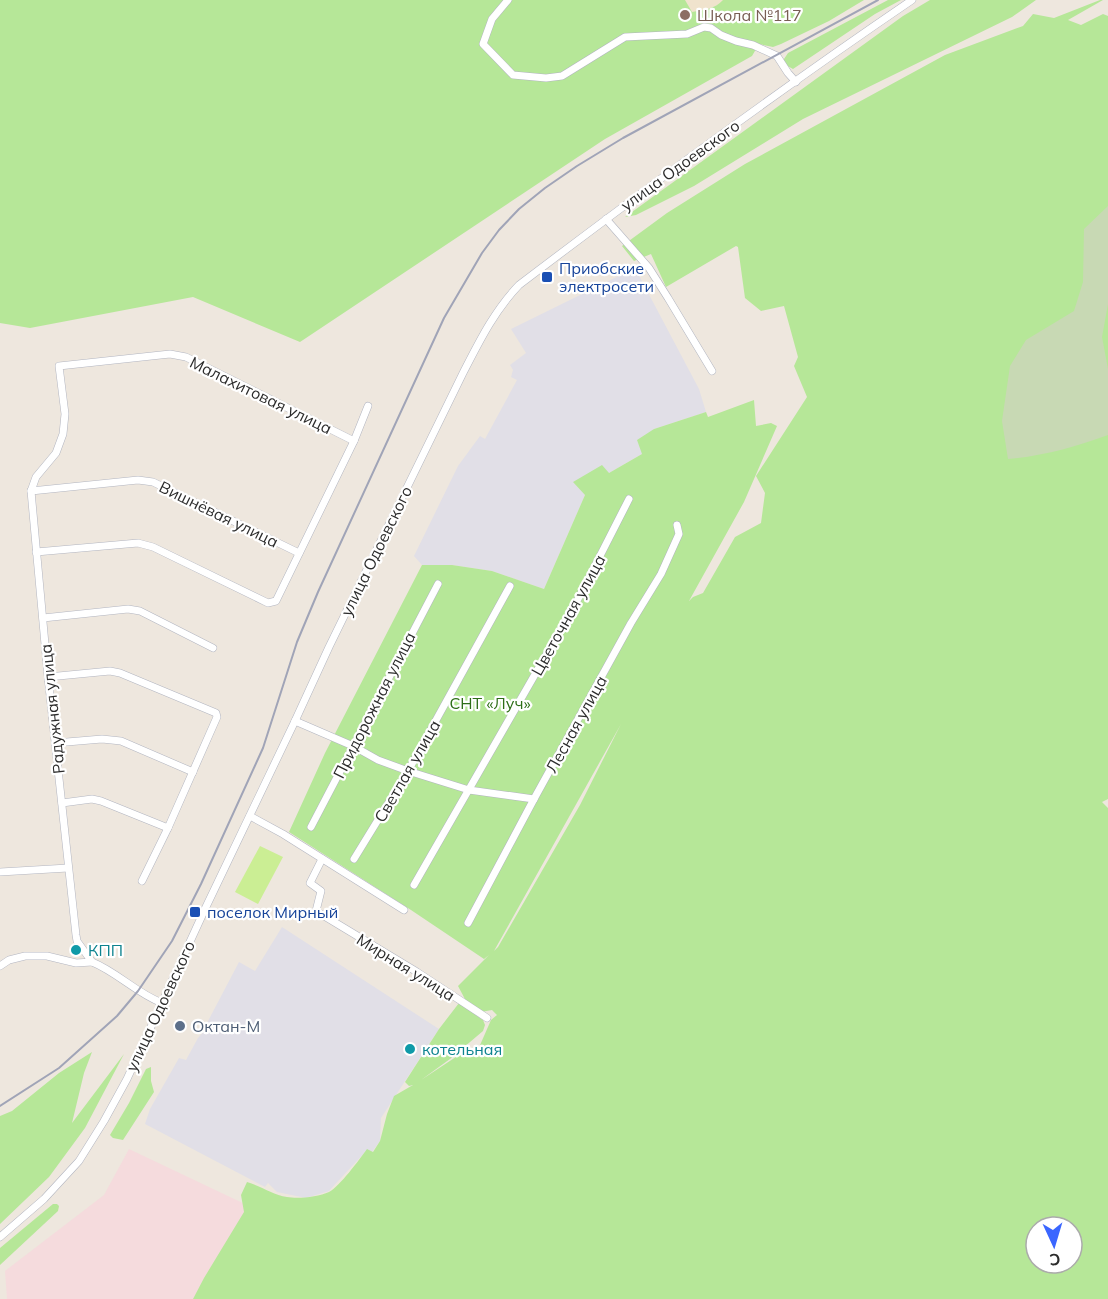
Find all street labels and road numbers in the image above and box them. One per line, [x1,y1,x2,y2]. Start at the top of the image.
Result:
street label: улица Одоевского [617,115,743,215]
street label: Малахитовая улица [187,352,335,438]
street label: Вишнёвая улица [156,476,282,552]
street label: улица Одоевского [336,483,416,619]
street label: Цветочная улица [526,551,610,679]
street label: Придорожная улица [328,629,420,781]
street label: Радужная улица [35,643,69,775]
street label: Лесная улица [541,672,611,776]
street label: Светлая улица [370,716,444,826]
street label: Мирная улица [353,929,459,1005]
street label: улица Одоевского [121,937,199,1075]

